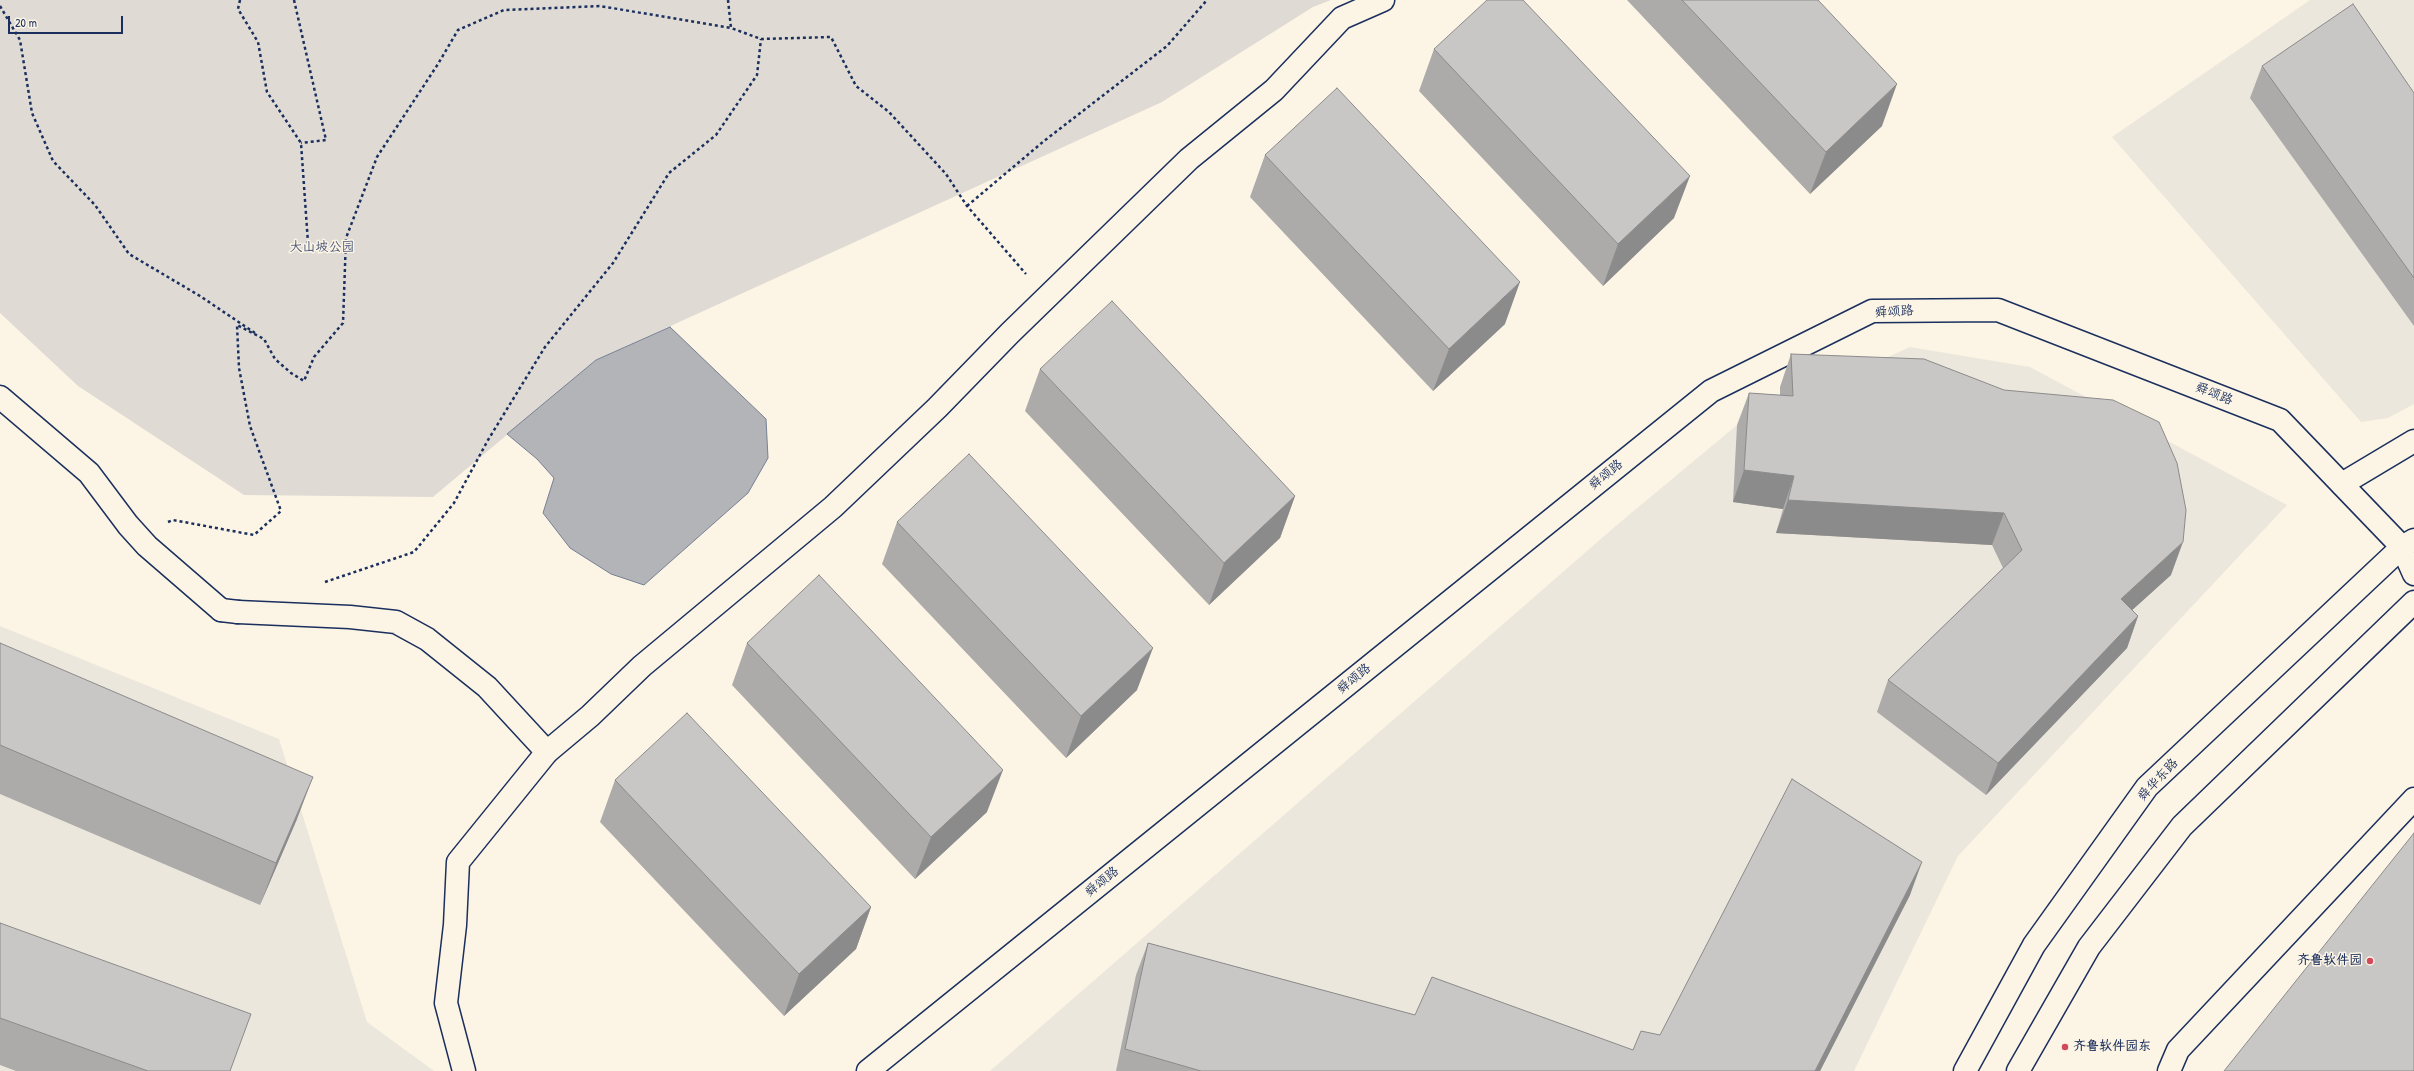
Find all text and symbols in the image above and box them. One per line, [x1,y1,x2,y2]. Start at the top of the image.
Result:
scale bar [10,8,125,34]
text: 20 m [15,14,37,31]
park label: 大山坡公园 [290,240,354,256]
street label: 舜颂路 [1874,303,1914,321]
street label: 舜颂路 [2193,379,2235,409]
street label: 舜颂路 [1586,457,1626,493]
street label: 舜颂路 [1334,661,1374,697]
street label: 舜华东路 [2135,756,2181,804]
street label: 舜颂路 [1082,864,1122,900]
place label: 齐鲁软件园 [2297,953,2362,969]
marker: 齐鲁软件园 [2365,956,2375,966]
place label: 齐鲁软件园东 [2073,1039,2151,1055]
marker: 齐鲁软件园东 [2060,1042,2070,1052]

